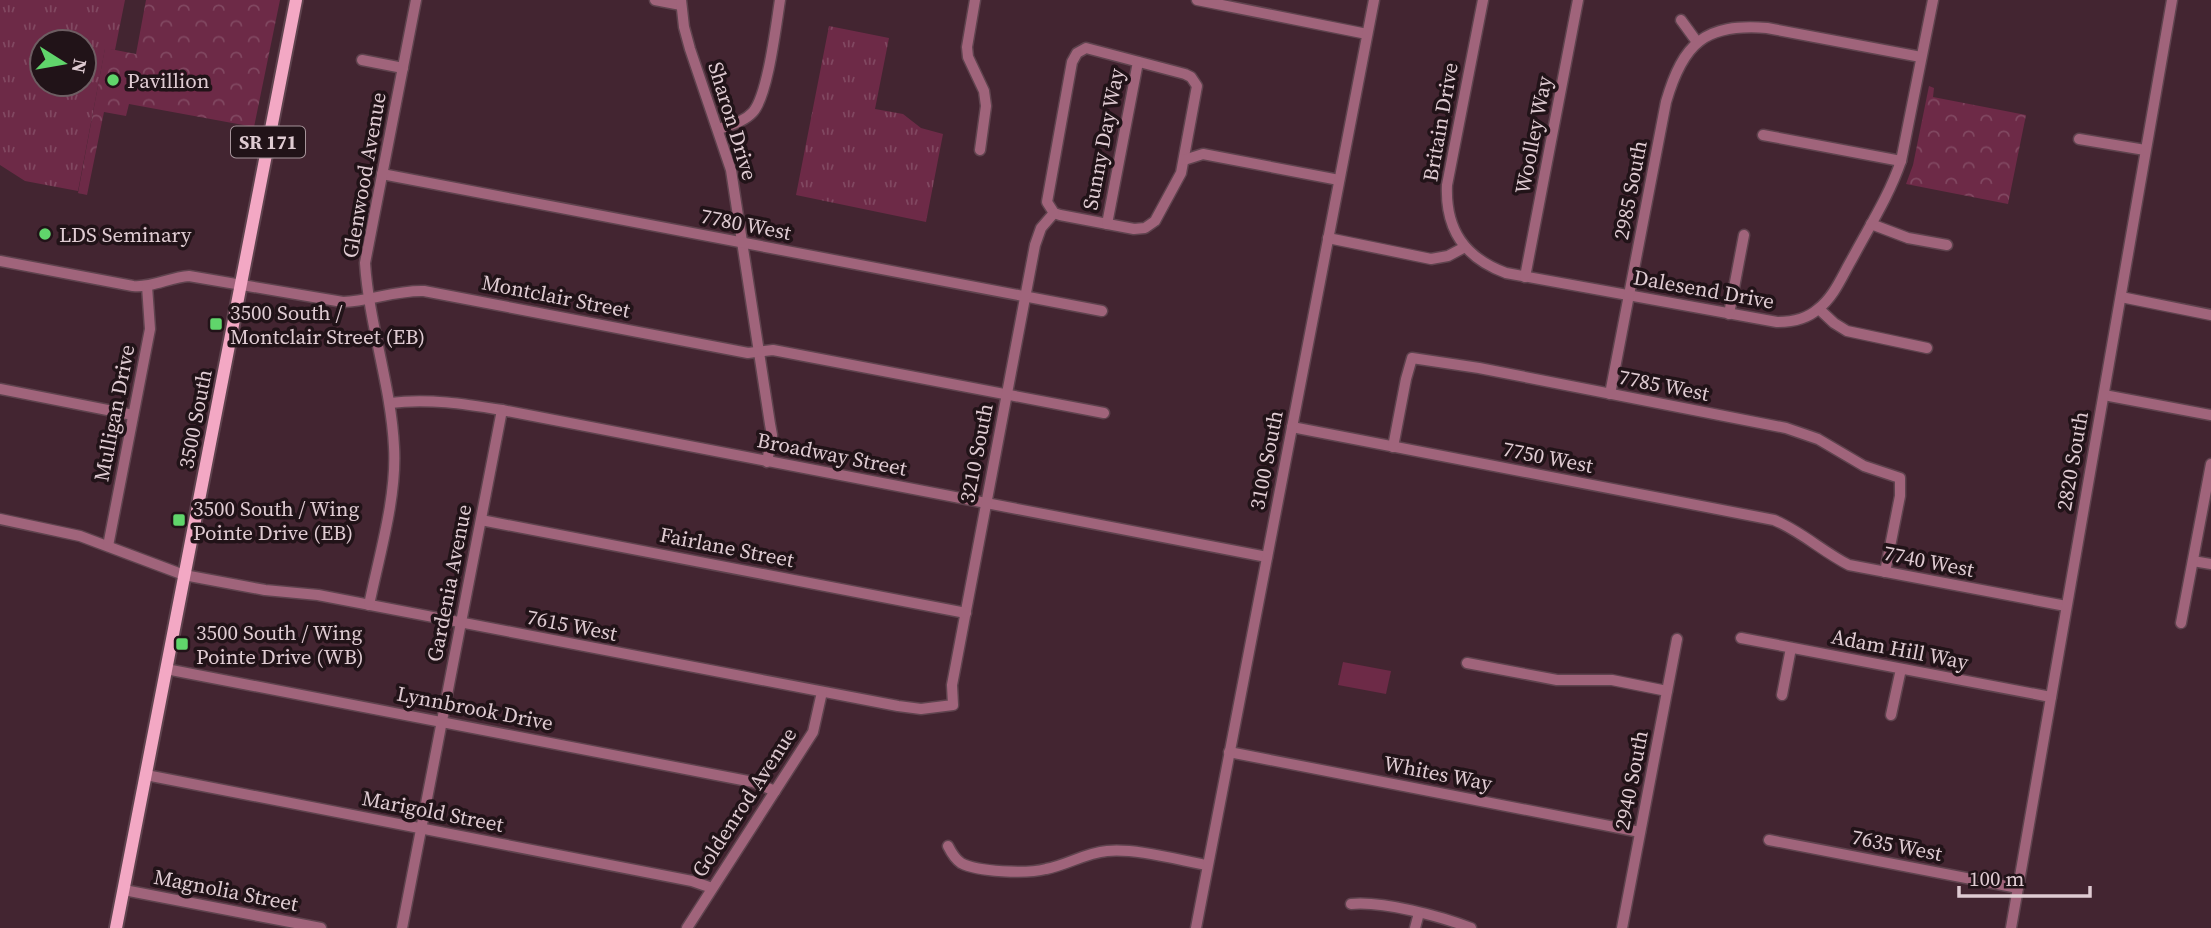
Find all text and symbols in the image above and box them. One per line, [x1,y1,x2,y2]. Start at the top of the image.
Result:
north arrow [28,28,98,98]
text: N [66,57,94,76]
street label: Sharon Drive [701,58,765,184]
street label: Britain Drive [1415,60,1465,184]
place label: Pavillion [127,66,210,95]
street label: Sunny Day Way [1075,66,1131,212]
marker: Pavillion [105,72,121,88]
street label: Woolley Way [1507,73,1559,196]
street label: Glenwood Avenue [335,90,393,260]
road number: SR 171 [231,126,305,158]
street label: 2985 South [1606,138,1654,242]
street label: 7780 West [698,201,794,247]
place label: LDS Seminary [59,220,192,249]
marker: LDS Seminary [37,226,53,242]
street label: Dalesend Drive [1631,262,1777,316]
street label: Montclair Street [479,267,633,325]
place label: 3500 South / Montclair Street (EB) [230,298,425,351]
marker: 3500 South / Montclair Street (EB) [208,316,224,332]
street label: Mulligan Drive [87,342,141,484]
street label: 7785 West [1616,362,1712,408]
street label: 3500 South [171,367,219,471]
street label: 3210 South [952,401,1000,505]
street label: 3100 South [1242,408,1290,512]
street label: 2820 South [2049,409,2095,513]
street label: Broadway Street [755,425,909,483]
street label: 7750 West [1500,434,1596,480]
place label: 3500 South / Wing Pointe Drive (EB) [193,494,359,547]
street label: Gardenia Avenue [420,502,478,664]
marker: 3500 South / Wing Pointe Drive (EB) [171,512,187,528]
street label: Fairlane Street [657,520,797,574]
street label: 7740 West [1881,538,1977,584]
street label: 7615 West [524,602,620,648]
place label: 3500 South / Wing Pointe Drive (WB) [196,618,364,671]
street label: Adam Hill Way [1829,621,1971,677]
marker: 3500 South / Wing Pointe Drive (WB) [174,636,190,652]
street label: Lynnbrook Drive [394,679,556,737]
street label: Goldenrod Avenue [685,721,803,883]
street label: 2940 South [1607,728,1655,832]
street label: Whites Way [1381,748,1495,798]
street label: Marigold Street [360,783,506,839]
street label: 7635 West [1849,822,1945,868]
scale bar [1959,855,2090,899]
street label: Magnolia Street [151,862,301,918]
text: 100 m [1969,864,2024,893]

